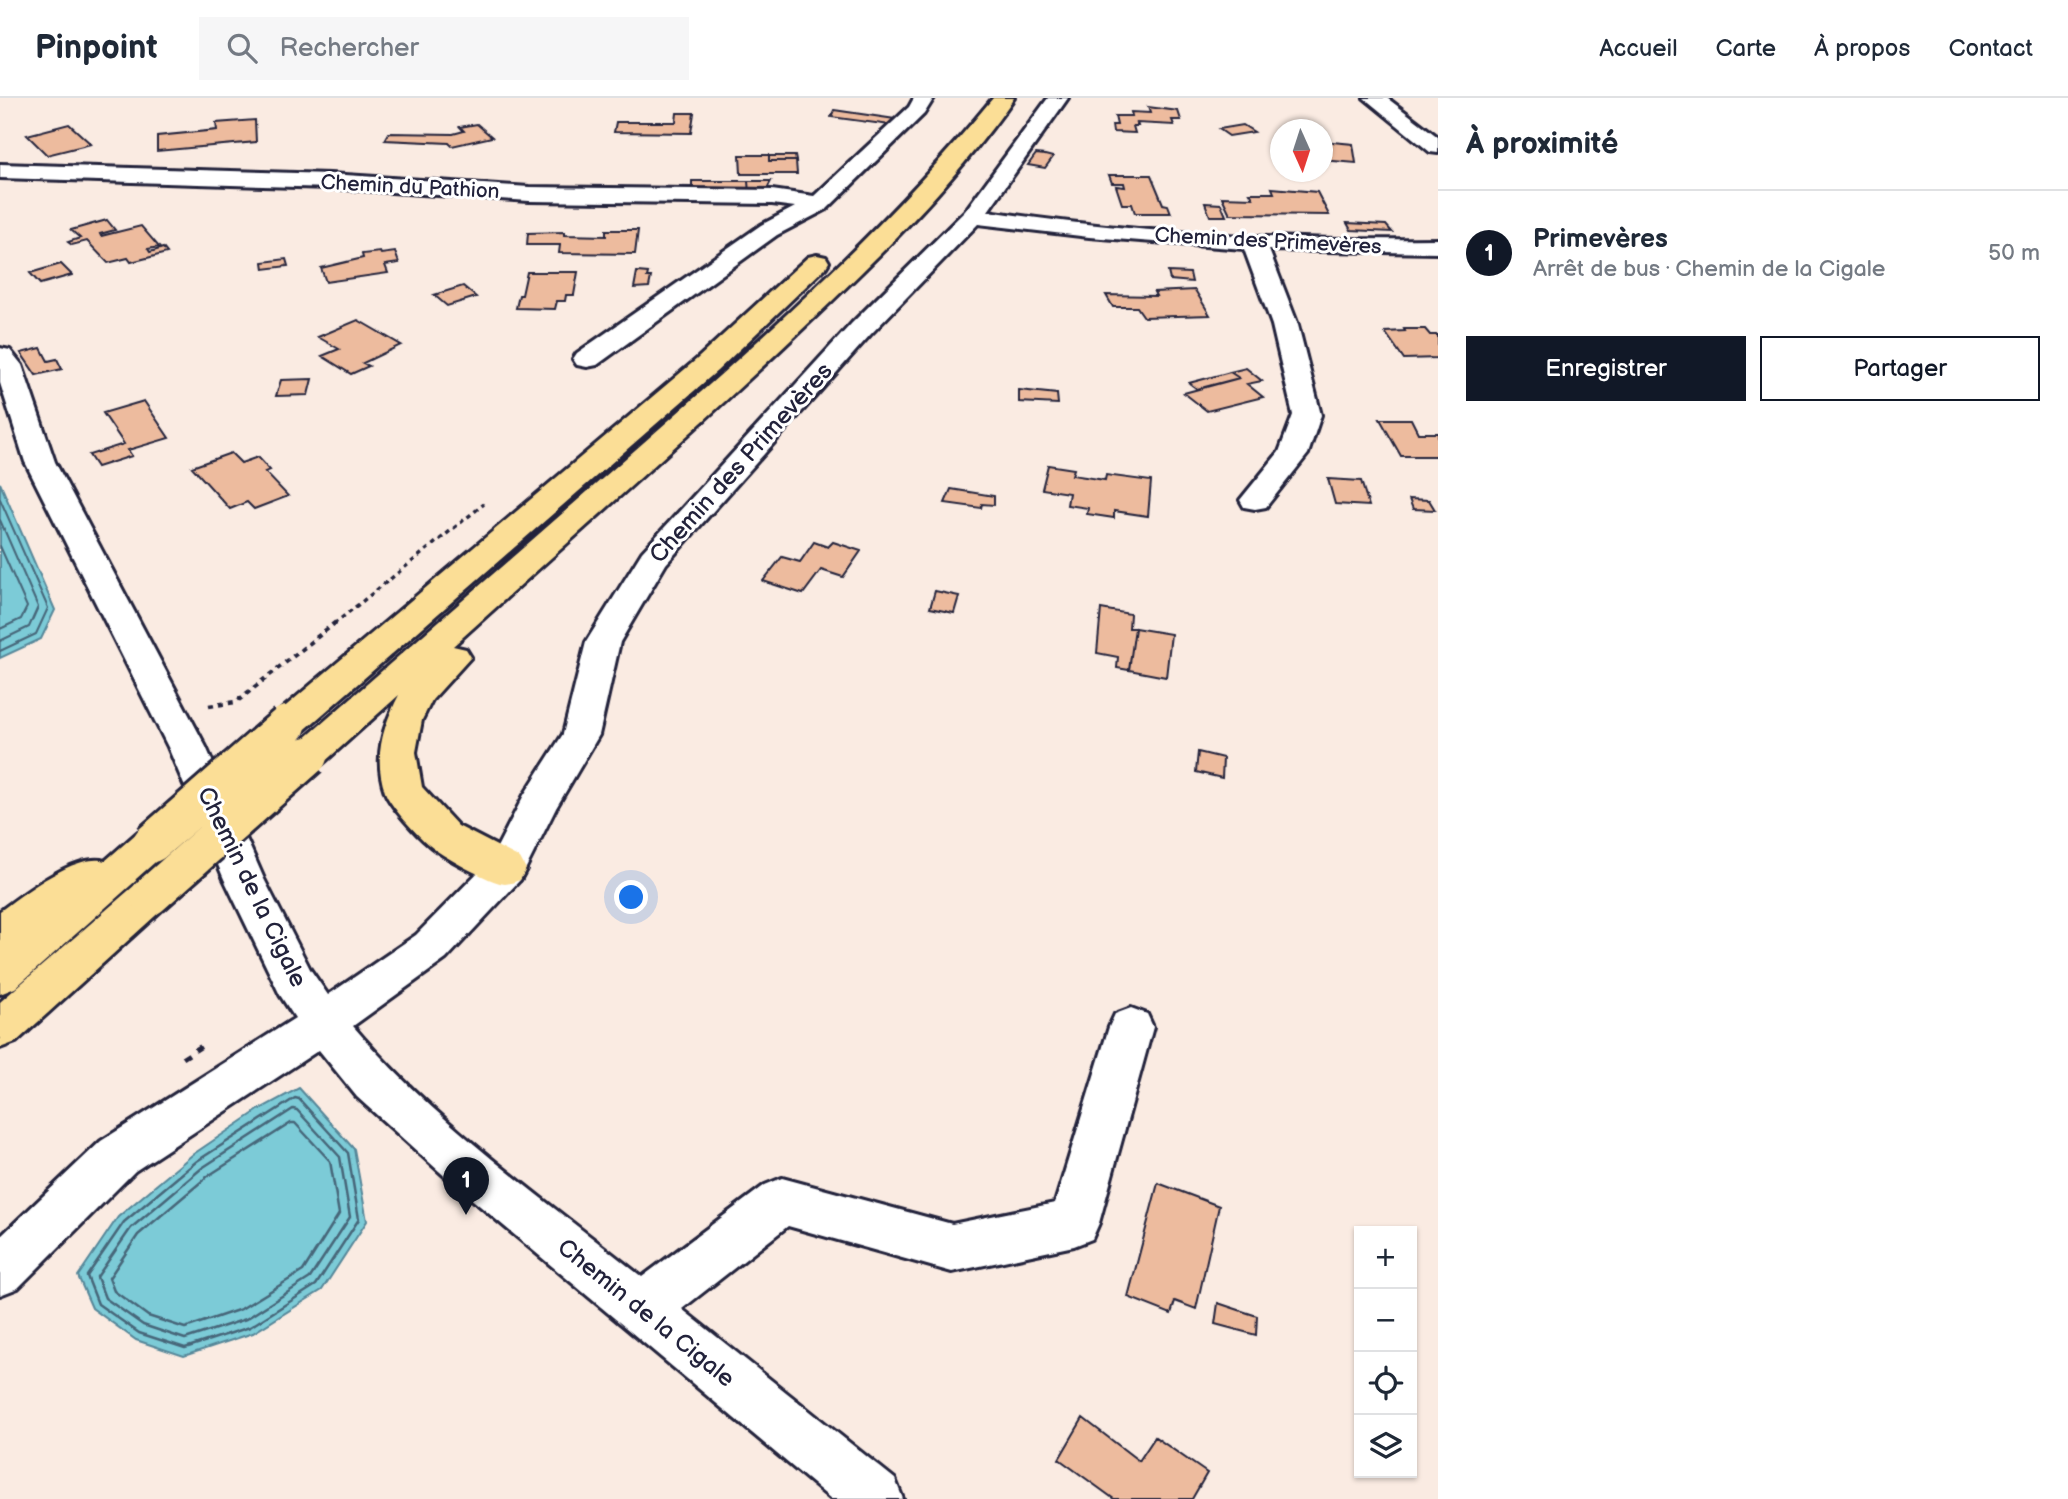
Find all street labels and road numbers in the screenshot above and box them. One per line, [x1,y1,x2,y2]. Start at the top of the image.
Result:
street label: Chemin du Pathion [320,170,500,204]
street label: Chemin des Primevères [1154,223,1382,259]
street label: Chemin des Primevères [643,357,839,569]
street label: Chemin de la Cigale [191,782,313,992]
street label: Chemin de la Cigale [552,1233,740,1393]

